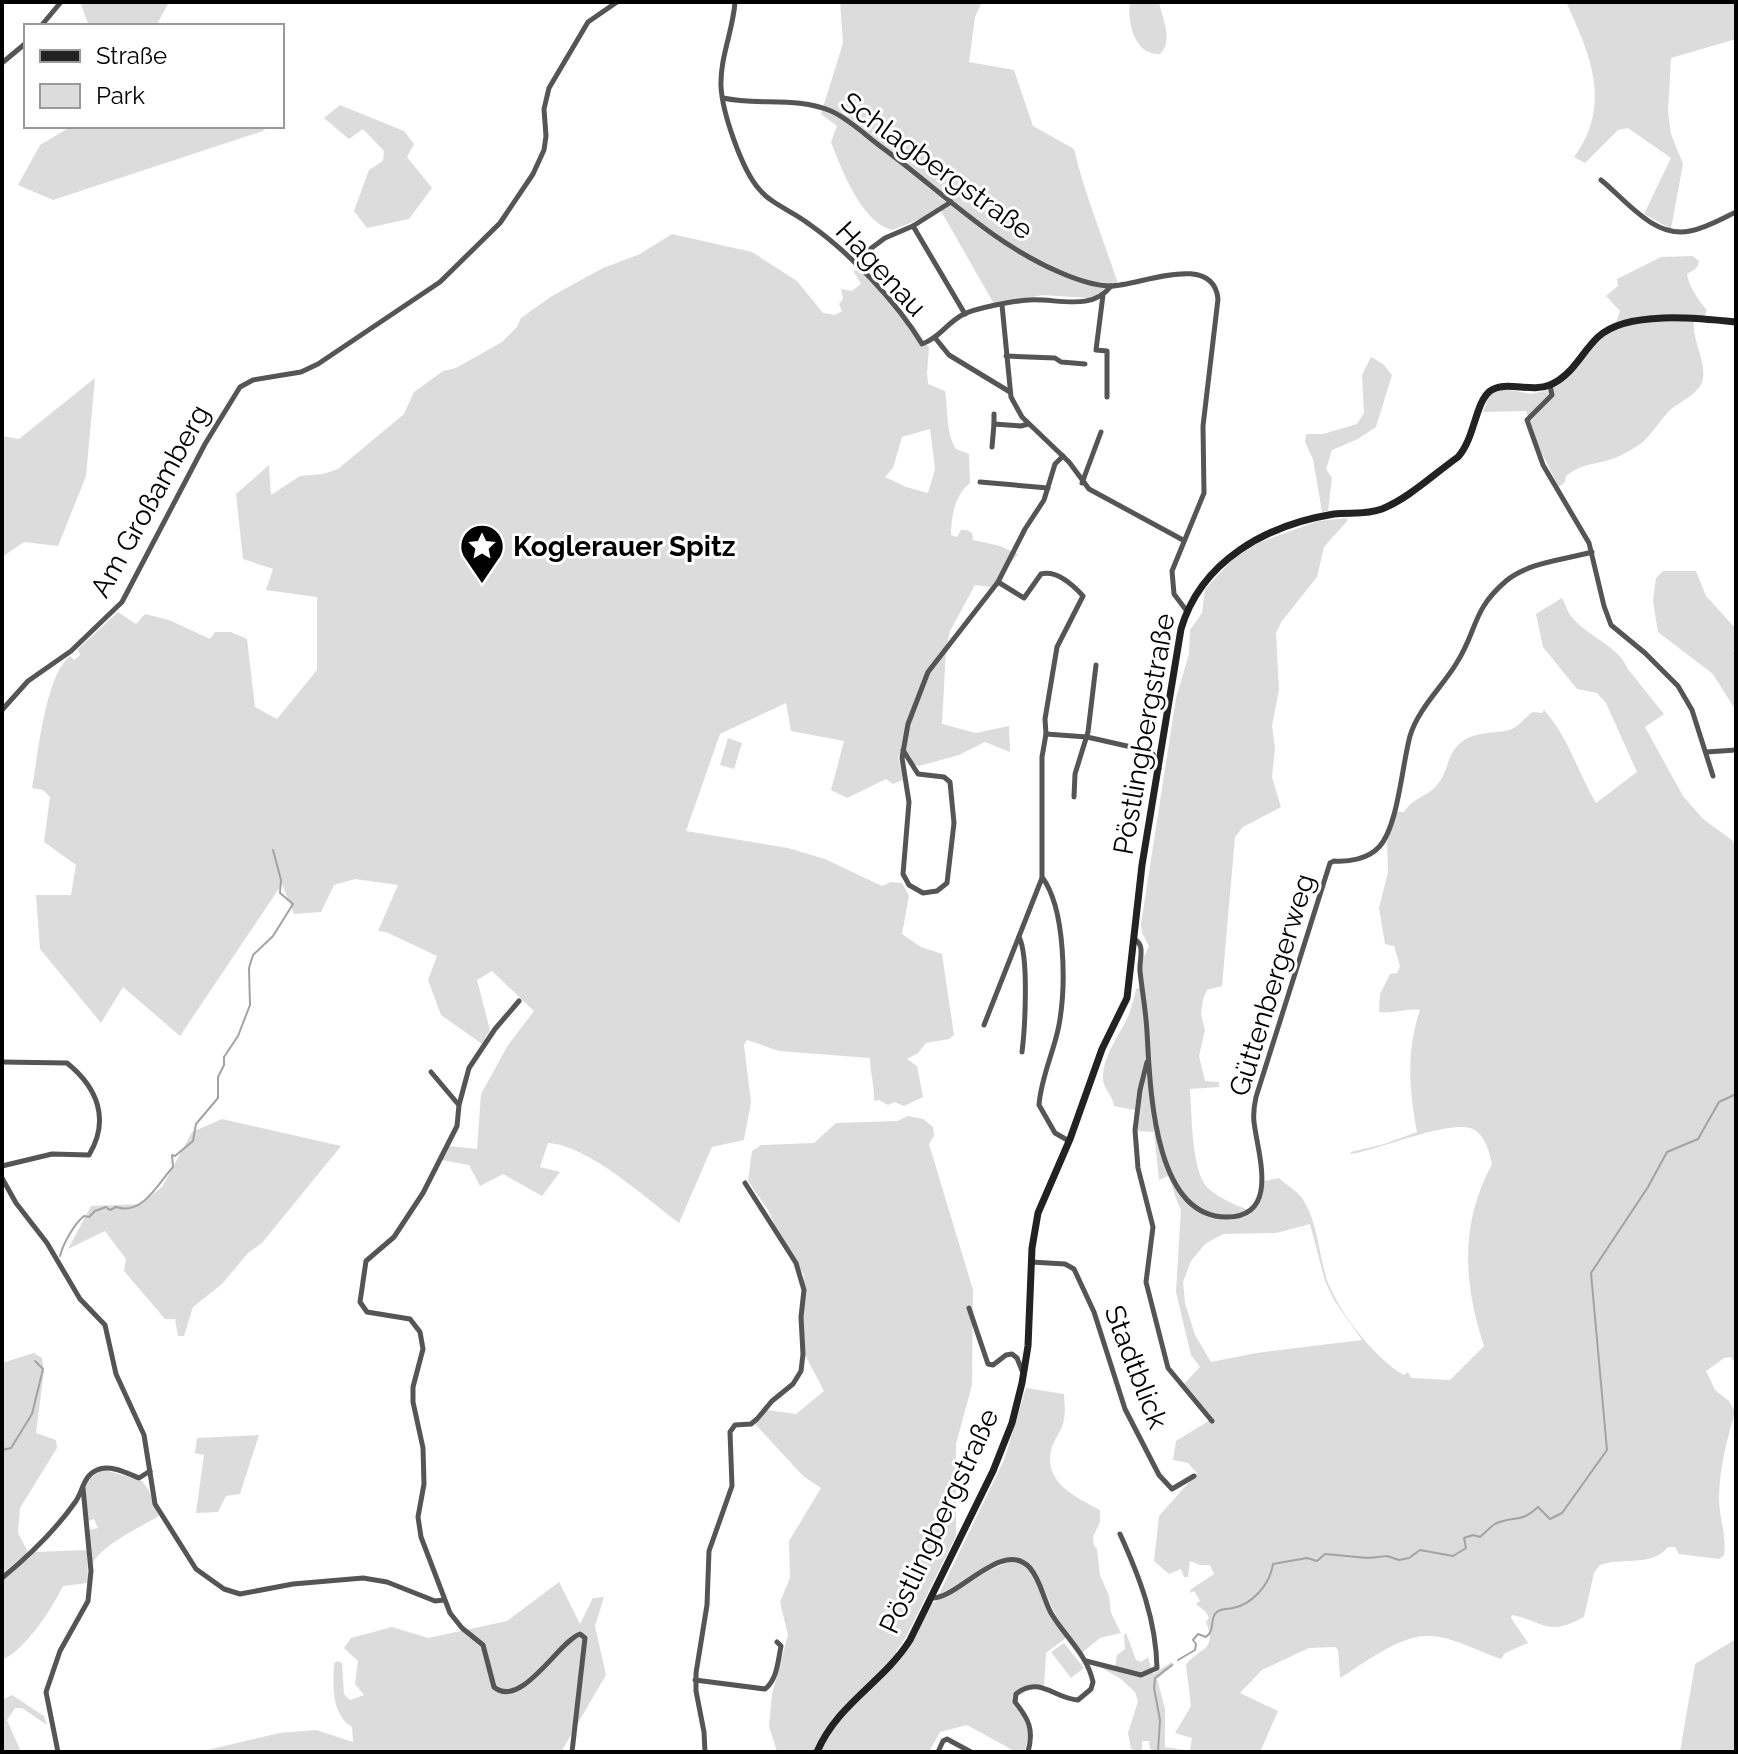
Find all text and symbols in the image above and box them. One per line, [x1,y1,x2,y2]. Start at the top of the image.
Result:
legend [24,24,284,128]
text: Straße [96,41,167,70]
text: Park [96,81,145,110]
street label: Schlagbergstraße [835,85,1039,247]
street label: Hagenau [829,215,933,323]
street label: Am Großamberg [84,399,216,603]
place icon: Koglerauer Spitz [458,522,506,585]
place label: Koglerauer Spitz [513,530,736,563]
street label: Pöstlingbergstraße [1107,611,1181,857]
street label: Güttenbergerweg [1223,870,1321,1100]
street label: Stadtblick [1097,1301,1175,1433]
street label: Pöstlingbergstraße [872,1403,1006,1639]

